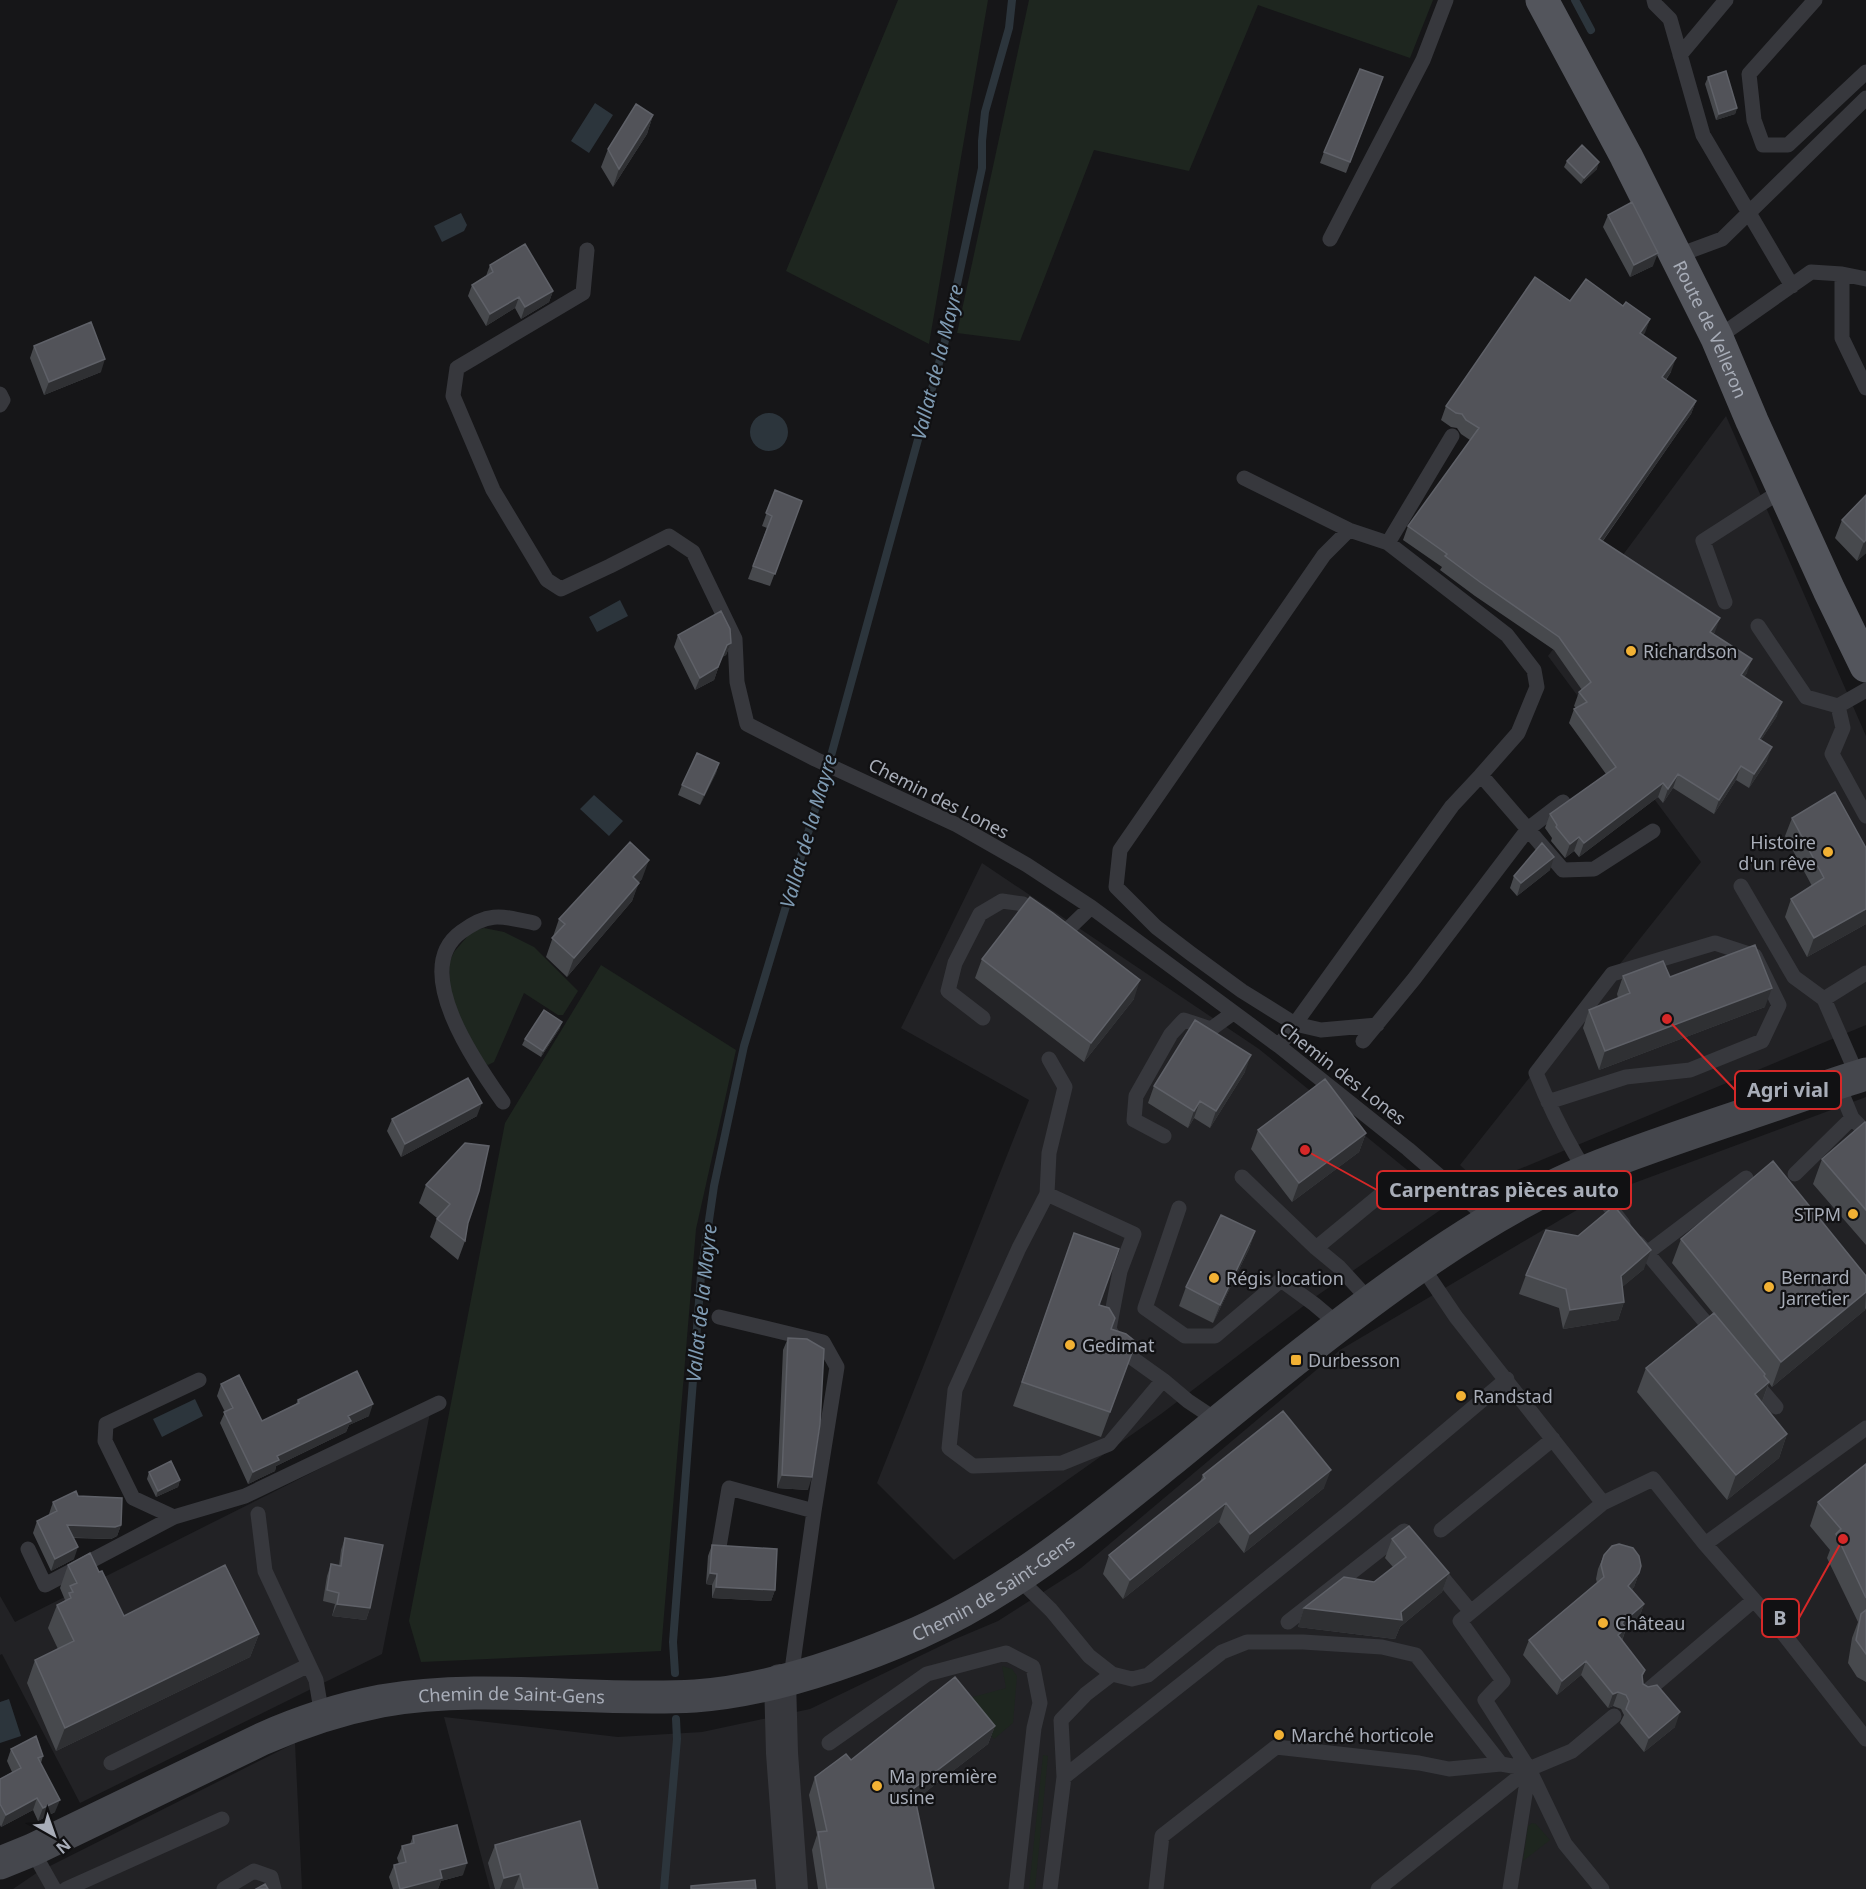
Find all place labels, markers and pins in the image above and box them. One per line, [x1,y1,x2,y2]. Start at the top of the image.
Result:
place label: Richardson [1643,639,1737,663]
marker: Richardson [1624,644,1638,658]
place label: Histoire d'un rêve [1738,830,1816,875]
marker: Histoire d'un rêve [1821,845,1835,859]
callout: Agri vial [1735,1071,1841,1109]
callout: Carpentras pièces auto [1377,1171,1631,1209]
place label: STPM [1794,1202,1841,1226]
marker: STPM [1846,1207,1860,1221]
place label: Bernard Jarretier [1779,1265,1850,1310]
place label: Régis location [1226,1266,1344,1290]
marker: Régis location [1207,1271,1221,1285]
marker: Bernard Jarretier [1762,1280,1776,1294]
place label: Gedimat [1082,1333,1155,1357]
marker: Gedimat [1063,1338,1077,1352]
place label: Durbesson [1308,1348,1400,1372]
marker: Durbesson [1289,1353,1303,1367]
place label: Randstad [1473,1384,1553,1408]
marker: Randstad [1454,1389,1468,1403]
callout: B [1762,1599,1799,1637]
place label: Château [1615,1611,1685,1635]
marker: Château [1596,1616,1610,1630]
place label: Marché horticole [1291,1723,1434,1747]
marker: Marché horticole [1272,1728,1286,1742]
place label: Ma première usine [889,1764,997,1809]
marker: Ma première usine [870,1779,884,1793]

